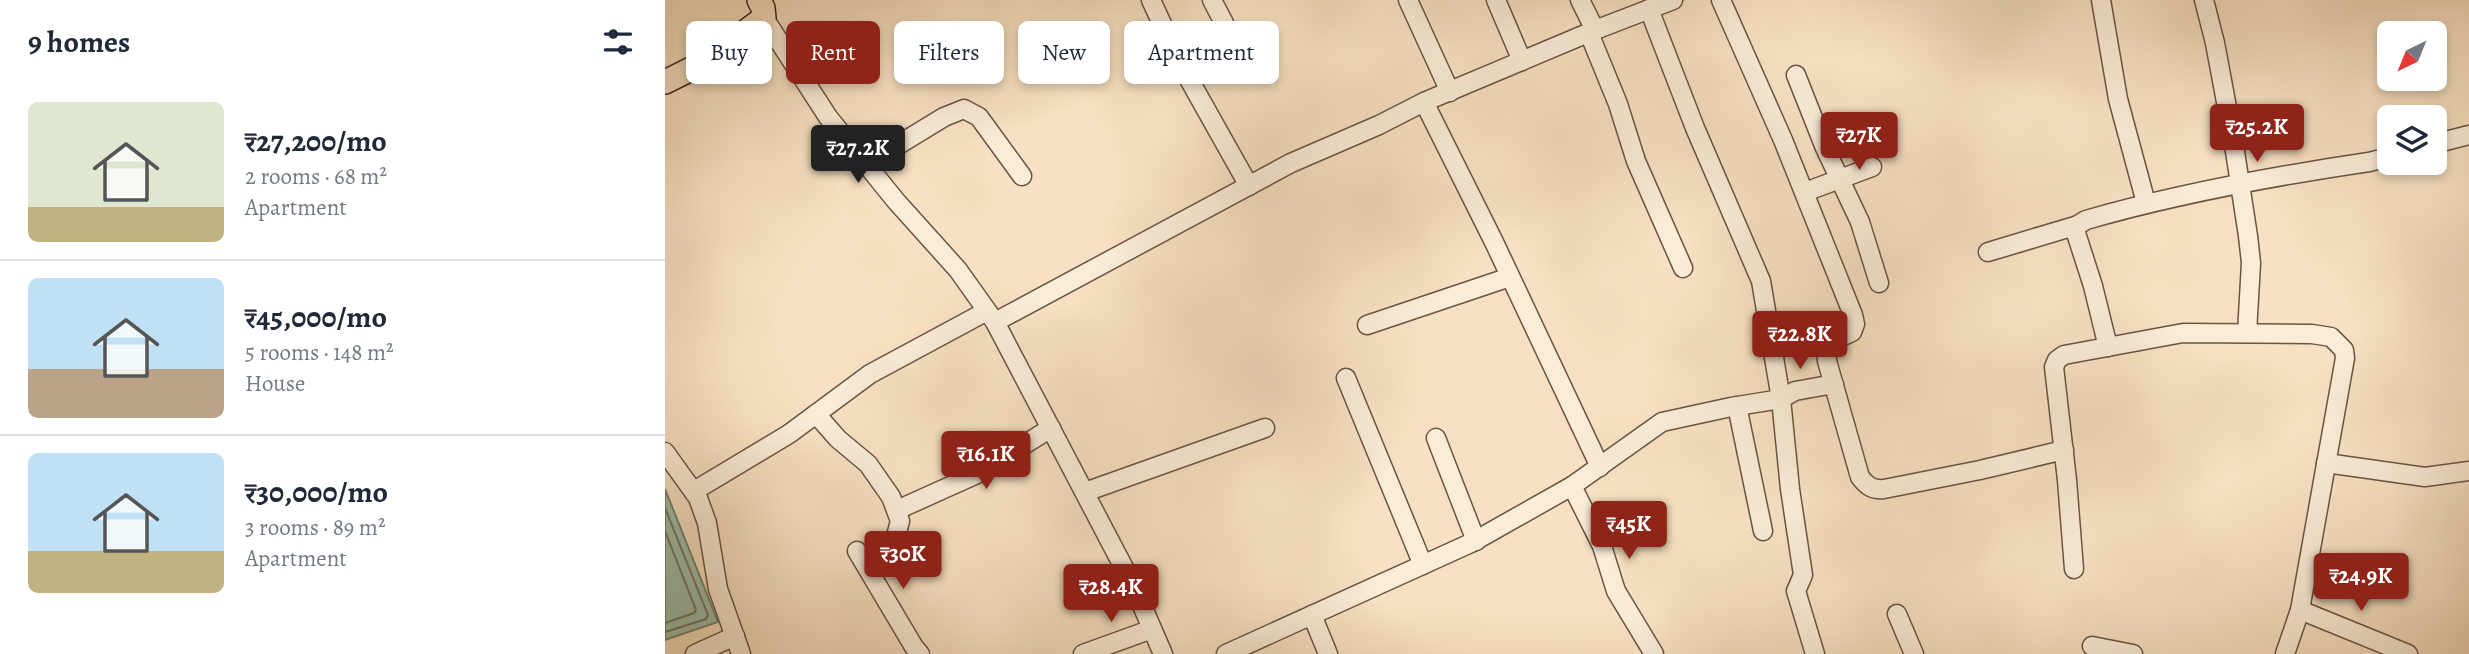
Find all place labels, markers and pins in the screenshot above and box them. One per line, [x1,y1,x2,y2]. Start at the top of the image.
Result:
pin: ₹25.2K [2200,104,2314,164]
pin: ₹27K [1818,113,1900,172]
pin: ₹27.2K [801,125,915,185]
pin: ₹22.8K [1743,312,1857,371]
pin: ₹16.1K [929,432,1043,491]
pin: ₹45K [1588,502,1670,561]
pin: ₹30K [862,532,944,591]
pin: ₹24.9K [2304,554,2418,613]
pin: ₹28.4K [1054,564,1168,624]

